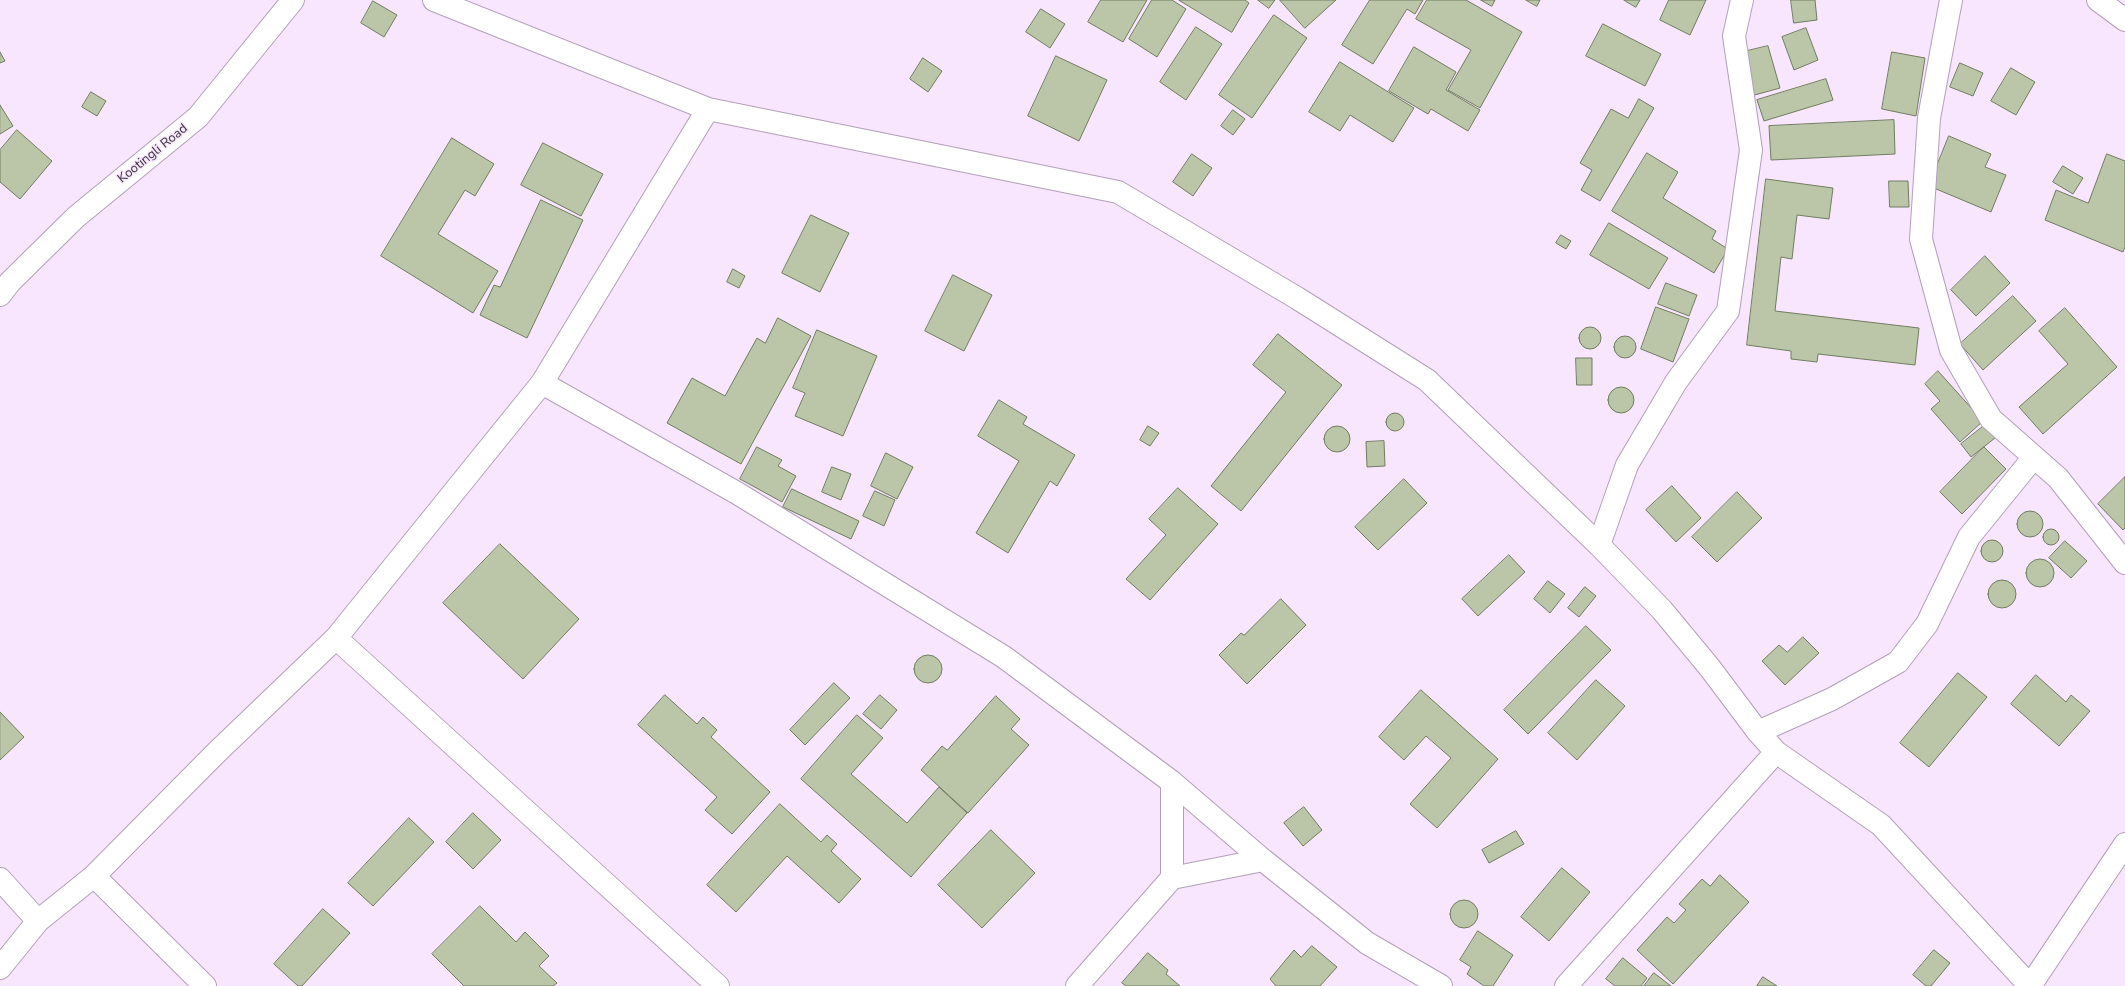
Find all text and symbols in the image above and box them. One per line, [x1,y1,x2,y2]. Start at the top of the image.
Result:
street label: Kootingli Road [115,121,191,187]

